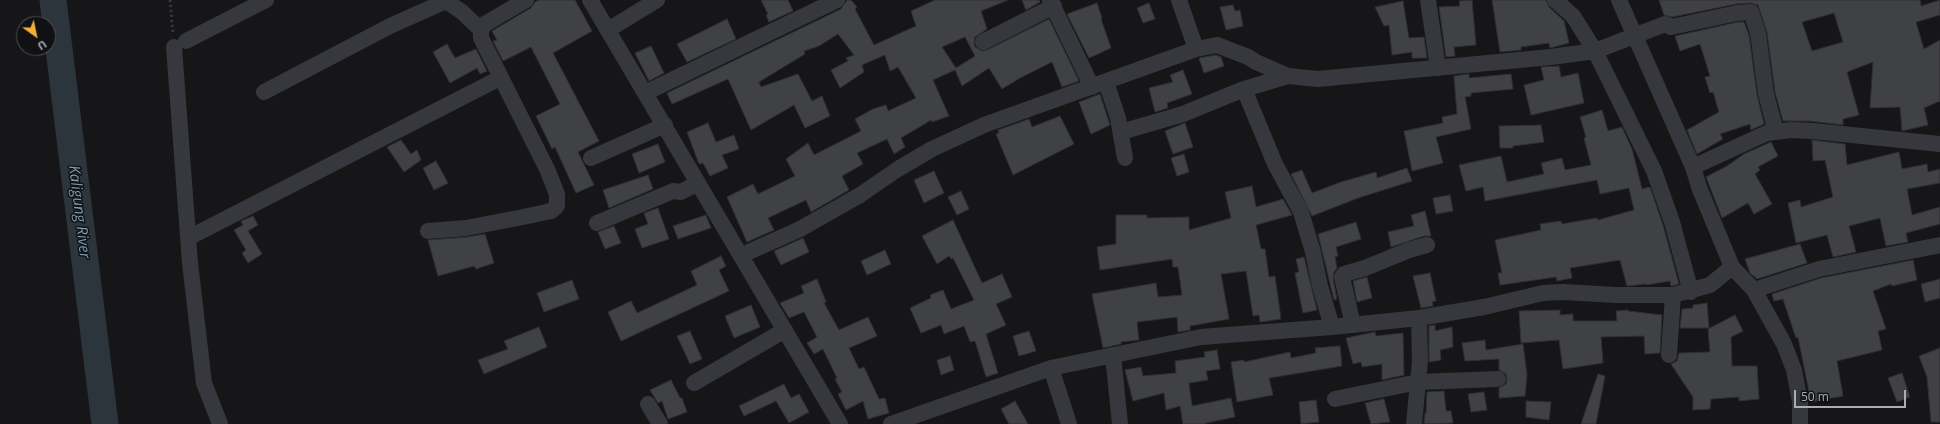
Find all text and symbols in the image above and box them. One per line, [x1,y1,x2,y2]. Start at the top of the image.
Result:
north arrow [16,16,56,56]
text: U [35,37,50,54]
water label: Kaligung River [64,164,94,260]
scale bar [1796,382,1908,408]
text: 50 m [1801,388,1829,405]

